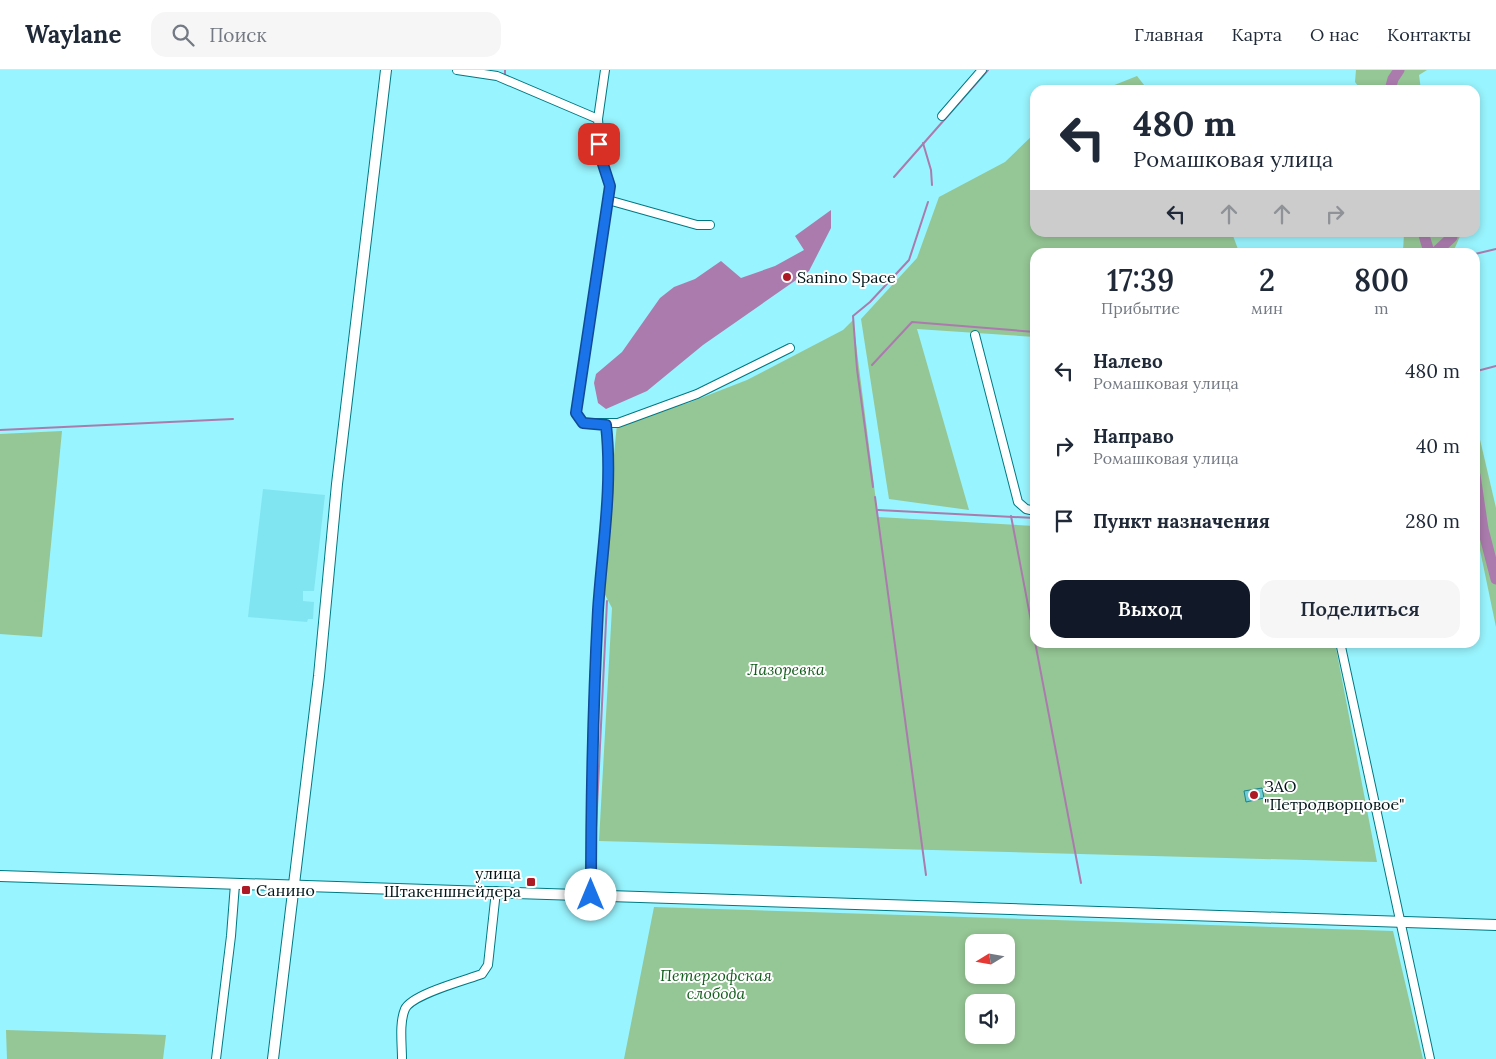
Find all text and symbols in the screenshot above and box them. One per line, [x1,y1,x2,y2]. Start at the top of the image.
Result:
search box [151,12,501,57]
text: Waylane [25,19,121,50]
icon: search [169,21,197,49]
text: Поиск [209,23,267,47]
text: Главная [1134,23,1203,46]
text: Карта [1231,23,1282,46]
text: О нас [1310,23,1359,46]
text: Контакты [1387,23,1471,46]
text: 480 m [1133,101,1236,146]
icon: left [1050,105,1115,170]
pin [578,123,620,165]
icon: arrive [585,130,613,158]
text: Ромашковая улица [1133,145,1333,173]
icon: left [1162,200,1190,228]
icon: ahead [1215,200,1243,228]
icon: ahead [1268,200,1296,228]
icon: right [1321,200,1349,228]
text: 17:39 [1107,261,1174,299]
text: 2 [1259,261,1275,299]
text: 800 [1354,261,1409,299]
place label: Sanino Space [797,267,896,287]
marker: Sanino Space [781,271,793,283]
text: Прибытие [1101,298,1180,318]
text: мин [1251,298,1283,318]
text: m [1374,298,1389,318]
text: Налево [1093,349,1163,373]
icon: left [1050,357,1078,385]
text: 480 m [1405,359,1460,383]
text: Ромашковая улица [1093,373,1239,393]
text: Направо [1093,424,1174,448]
icon: right [1050,432,1078,460]
text: 40 m [1416,434,1460,458]
text: Ромашковая улица [1093,448,1239,468]
icon: arrive [1050,507,1078,535]
text: Пункт назначения [1093,509,1270,533]
text: 280 m [1405,509,1460,533]
button: Выход [1050,580,1250,638]
button: Поделиться [1260,580,1460,638]
park label: Лазоревка [747,659,825,679]
place label: ЗАО "Петродворцовое" [1264,776,1404,814]
marker: ЗАО "Петродворцовое" [1248,789,1260,801]
place label: улица Штакеншнейдера [384,863,521,901]
position arrow [564,868,616,920]
marker: улица Штакеншнейдера [525,876,537,888]
place label: Санино [256,880,315,900]
marker: Санино [240,884,252,896]
north arrow [965,934,1015,984]
map controls [965,934,1015,1044]
park label: Петергофская слобода [660,965,772,1003]
button: sound [965,994,1015,1044]

